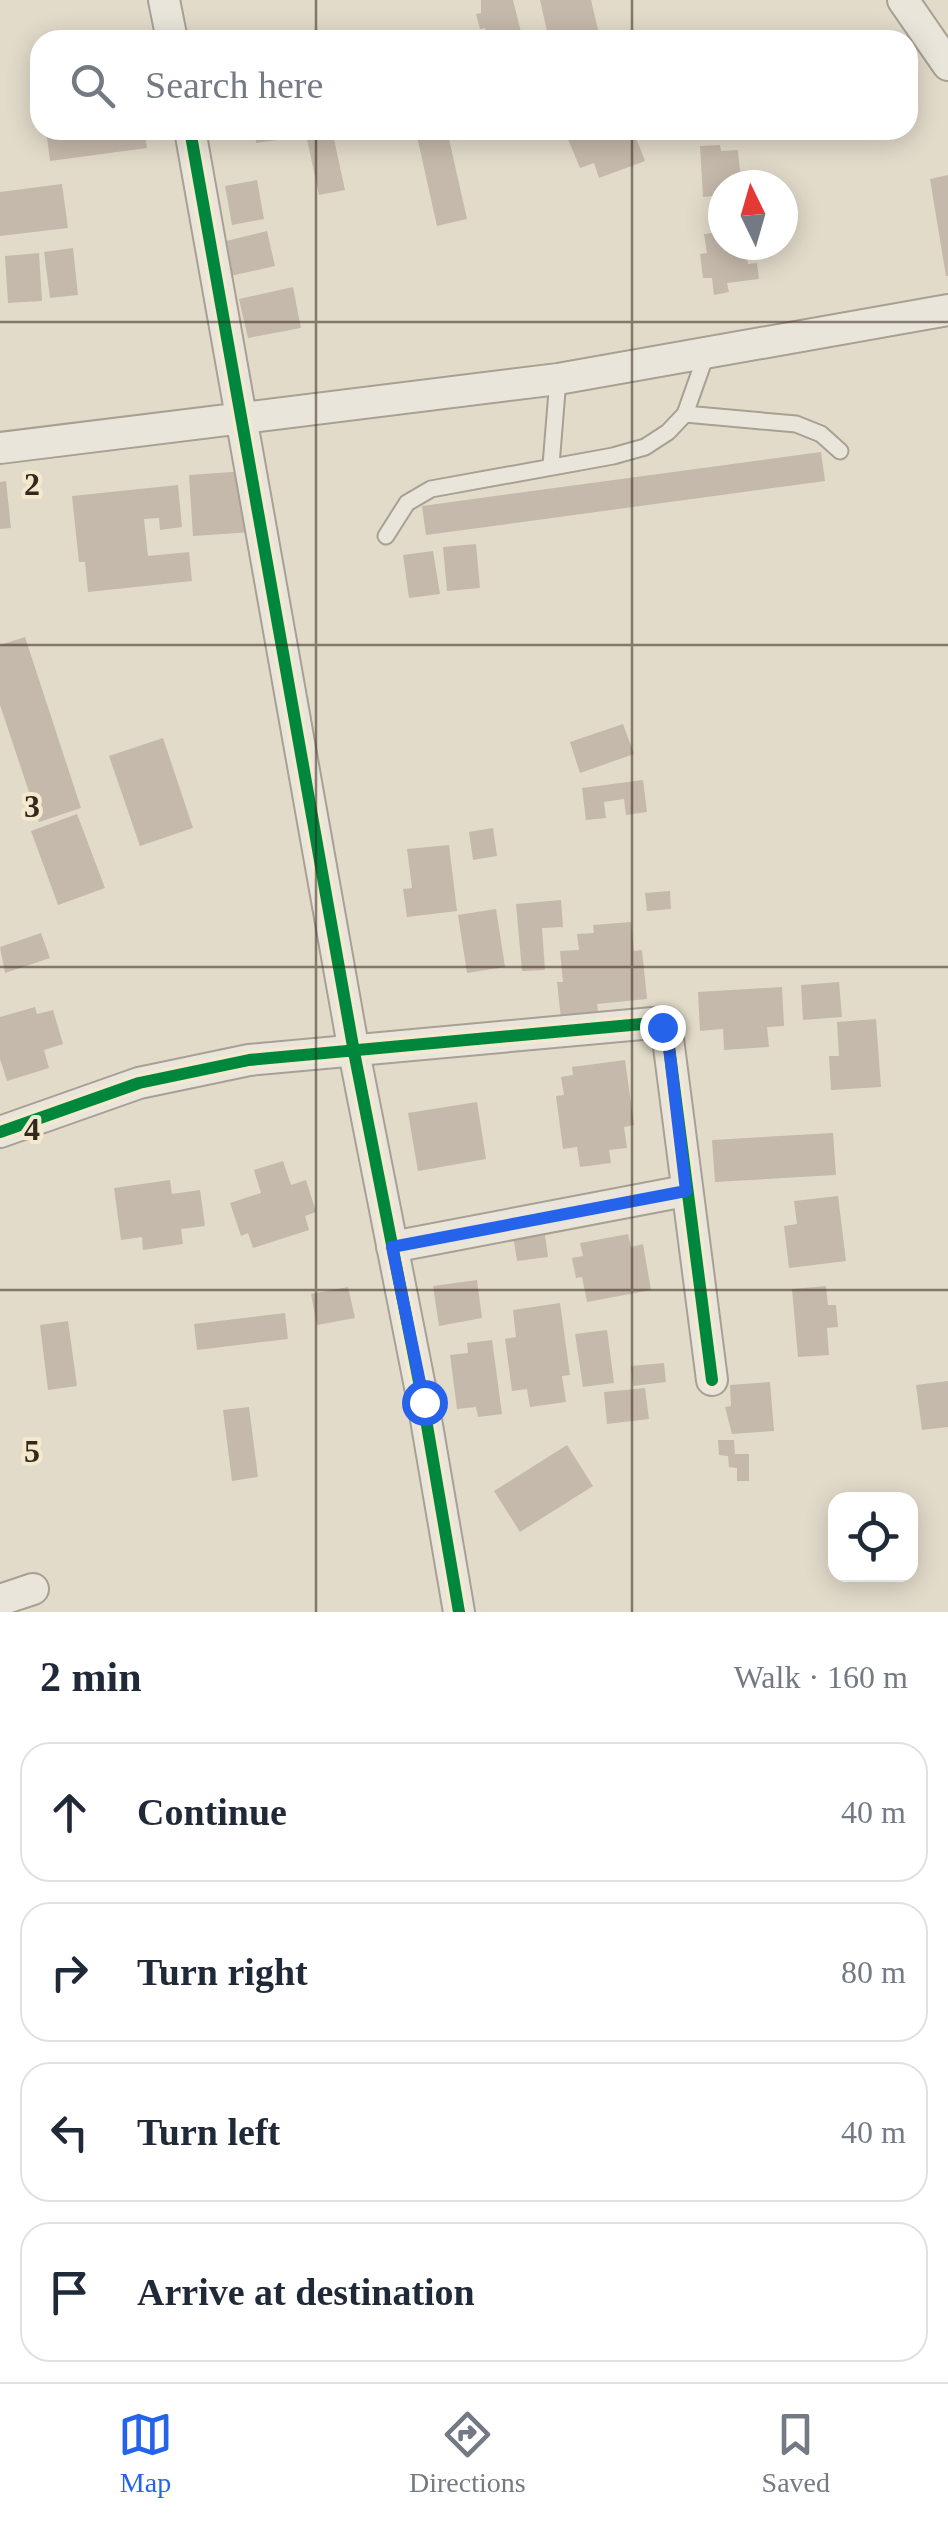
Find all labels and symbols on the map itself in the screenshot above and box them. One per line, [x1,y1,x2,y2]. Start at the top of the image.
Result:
north arrow [708,170,798,260]
text: 2 [24,466,40,502]
text: 3 [24,788,40,824]
route end [640,1005,686,1051]
text: 4 [24,1111,40,1147]
route start [402,1380,448,1426]
text: 5 [24,1433,40,1469]

